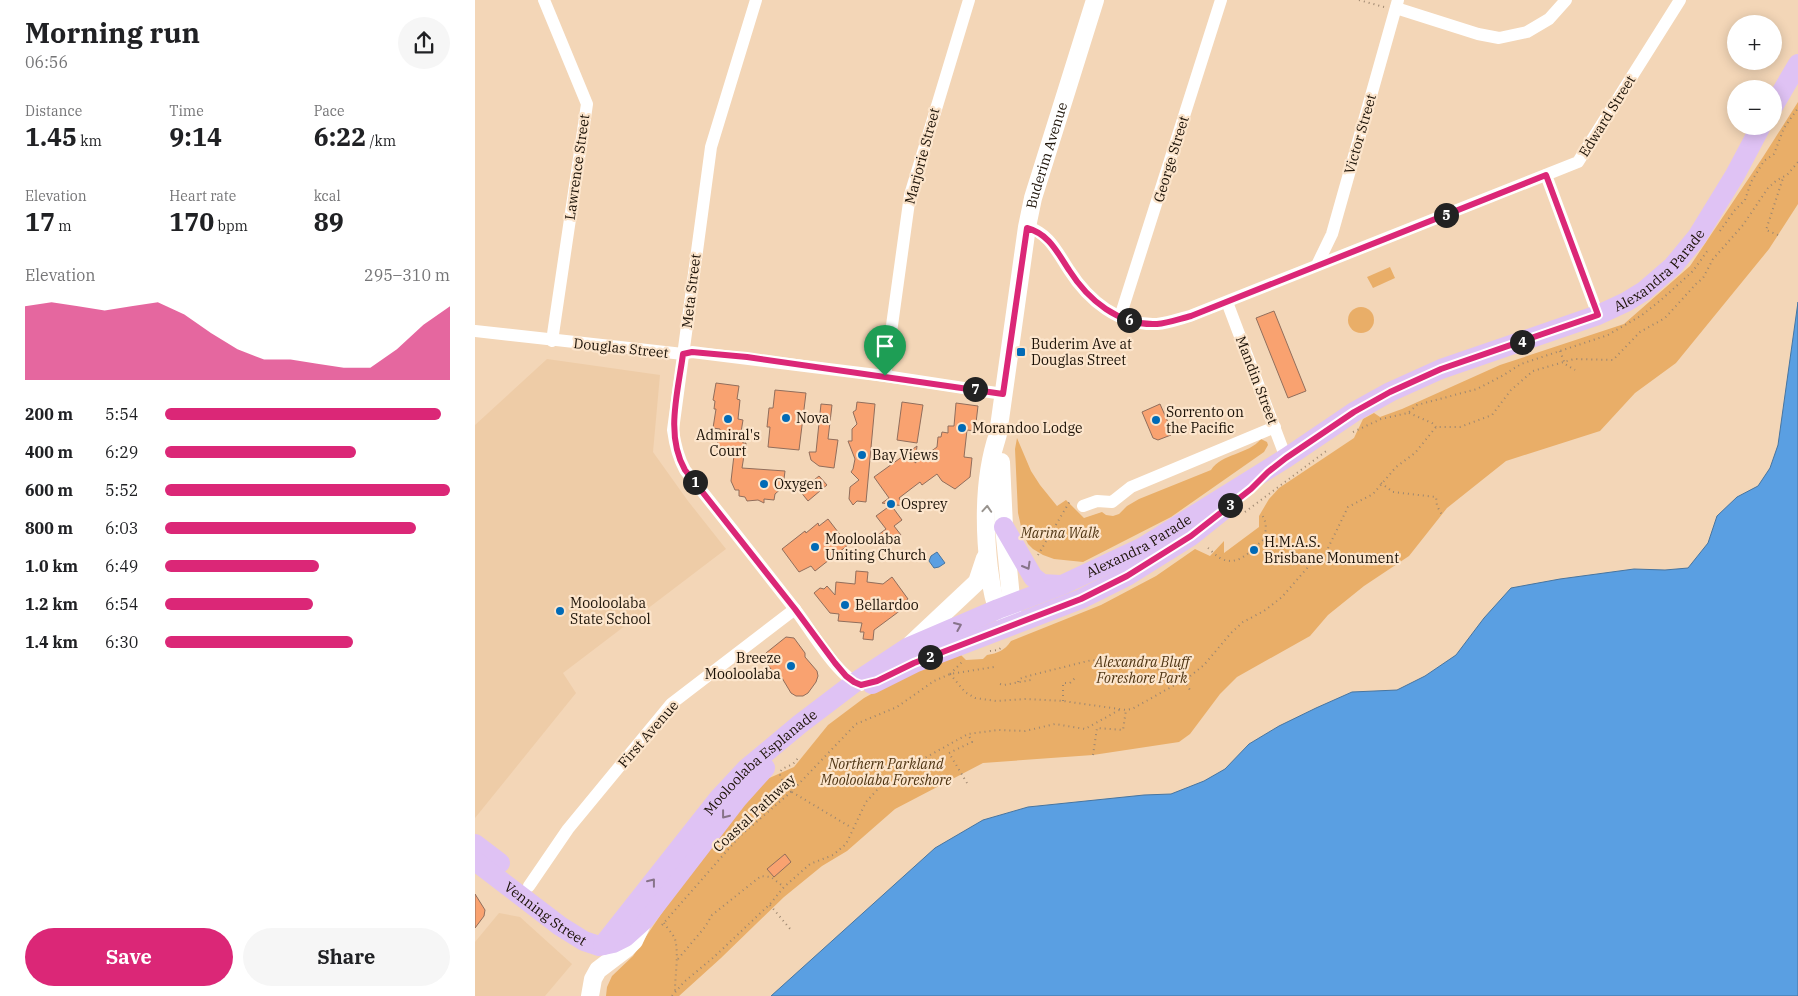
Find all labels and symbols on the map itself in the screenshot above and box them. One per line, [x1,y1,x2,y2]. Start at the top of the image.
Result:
street label: Edward Street [1575,72,1639,160]
street label: Victor Street [1340,92,1380,176]
street label: Buderim Avenue [1022,100,1071,210]
street label: Marjorie Street [901,106,944,206]
street label: Lawrence Street [561,113,593,221]
street label: George Street [1149,114,1193,204]
pin: 5 [1433,202,1459,228]
street label: Alexandra Parade [1611,226,1709,315]
street label: Meta Street [678,253,705,329]
pin: 6 [1117,308,1141,332]
pin [864,325,906,376]
pin: 4 [1509,330,1535,354]
street label: Mandin Street [1232,333,1282,427]
street label: Douglas Street [573,334,669,362]
place label: Buderim Ave at Douglas Street [1031,335,1132,369]
marker: Buderim Ave at Douglas Street [1015,346,1027,358]
pin: 7 [963,376,987,402]
place label: Sorrento on the Pacific [1166,403,1244,437]
place label: Nova [796,409,830,427]
marker: Nova [780,412,792,424]
marker: Admiral's Court [722,413,734,425]
marker: Sorrento on the Pacific [1150,414,1162,426]
place label: Morandoo Lodge [972,419,1083,437]
marker: Morandoo Lodge [956,422,968,434]
place label: Admiral's Court [696,426,760,460]
place label: Bay Views [872,446,938,464]
marker: Bay Views [856,449,868,461]
pin: 1 [683,470,707,494]
place label: Oxygen [774,475,823,493]
marker: Oxygen [758,478,770,490]
pin: 3 [1217,492,1243,518]
place label: Osprey [901,495,948,513]
marker: Osprey [885,498,897,510]
one-way arrow [981,505,992,513]
street label: Alexandra Parade [1083,510,1195,581]
park label: Marina Walk [1020,524,1100,542]
place label: Mooloolaba Uniting Church [825,530,927,564]
place label: H.M.A.S. Brisbane Monument [1264,533,1399,567]
marker: Mooloolaba Uniting Church [809,541,821,553]
marker: H.M.A.S. Brisbane Monument [1248,544,1260,556]
one-way arrow [1020,560,1030,569]
place label: Mooloolaba State School [570,594,651,628]
place label: Bellardoo [855,596,919,614]
marker: Bellardoo [839,599,851,611]
marker: Mooloolaba State School [554,605,566,617]
one-way arrow [953,622,962,633]
pin: 2 [917,644,943,670]
place label: Breeze Mooloolaba [705,649,781,683]
park label: Alexandra Bluff Foreshore Park [1093,653,1192,687]
marker: Breeze Mooloolaba [785,660,797,672]
street label: First Avenue [614,697,682,771]
street label: Mooloolaba Esplanade [700,705,821,819]
park label: Northern Parkland Mooloolaba Foreshore [820,755,952,789]
street label: Coastal Pathway [709,770,800,856]
one-way arrow [722,809,730,818]
street label: Venning Street [501,878,590,949]
one-way arrow [647,879,655,888]

